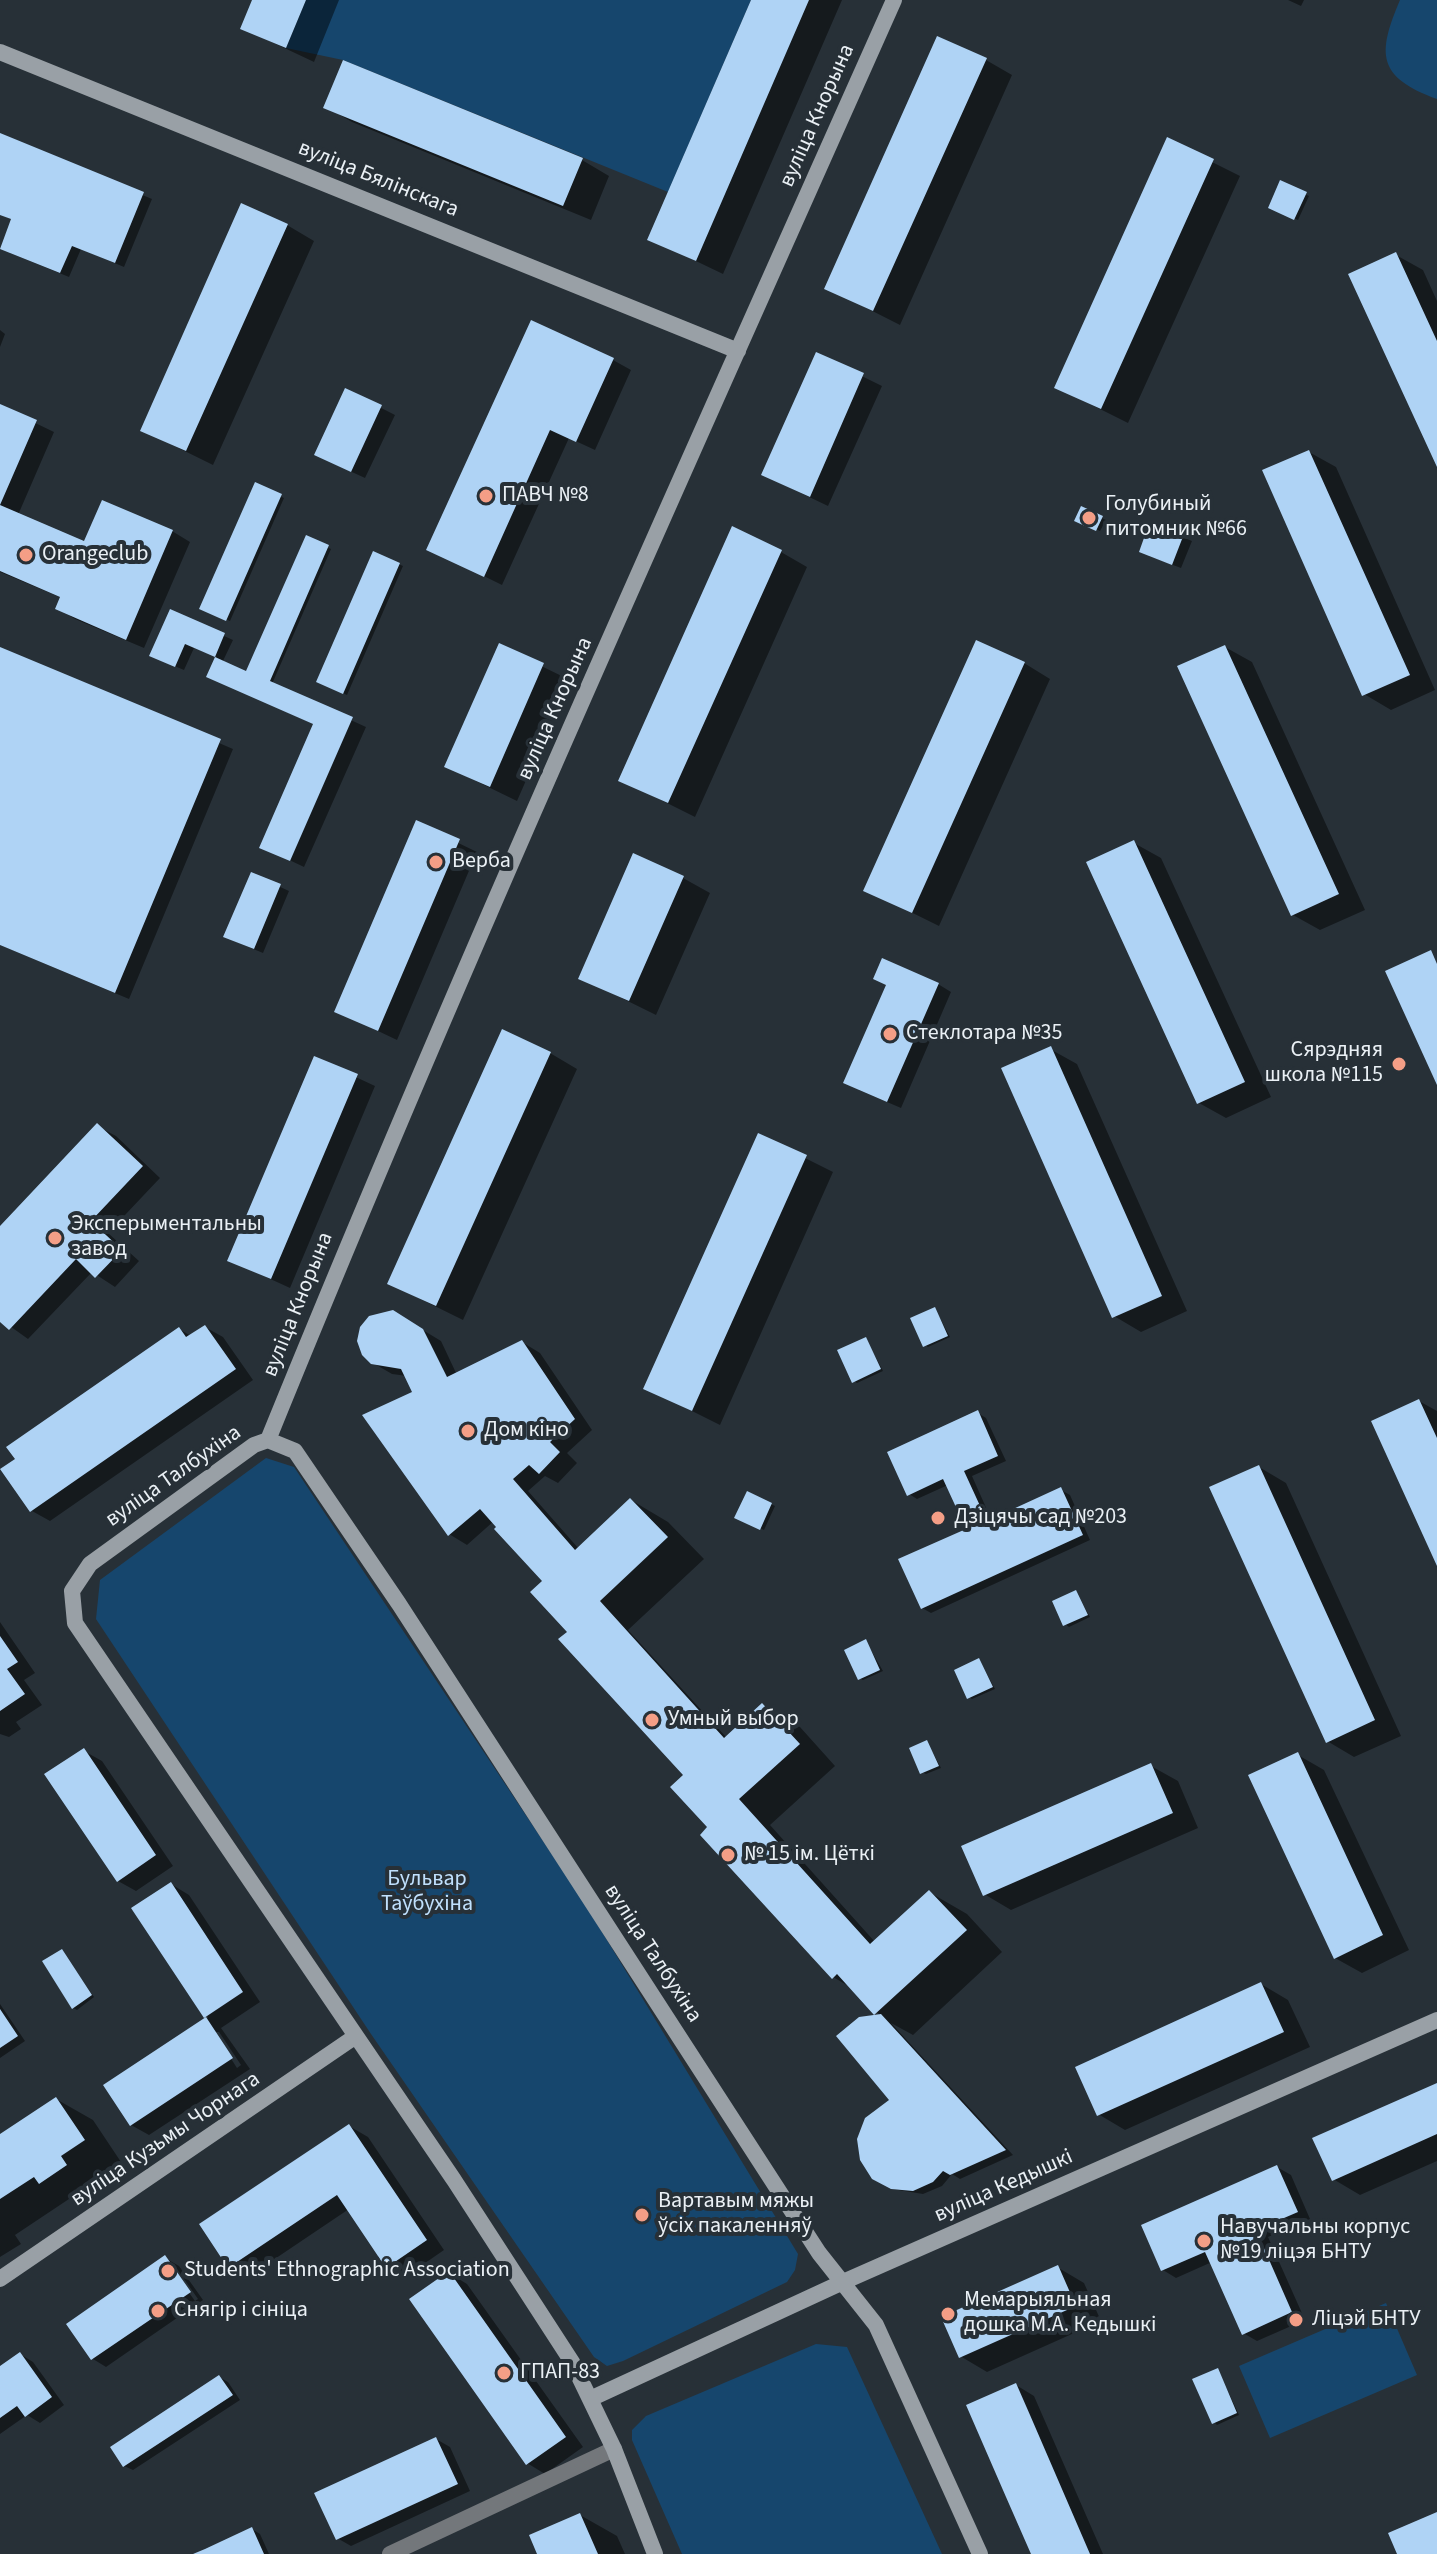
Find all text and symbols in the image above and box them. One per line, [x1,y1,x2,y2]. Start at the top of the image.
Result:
street label: вуліца Кнорына [775,40,861,192]
street label: вуліца Бялінскага [294,136,462,224]
place label: ПАВЧ №8 [502,483,589,509]
marker: ПАВЧ №8 [477,487,495,505]
place label: Голубиный питомник №66 [1105,492,1247,544]
marker: Голубиный питомник №66 [1080,509,1098,527]
place label: Orangeclub [42,542,148,568]
marker: Orangeclub [17,546,35,564]
street label: вуліца Кнорына [513,633,599,785]
place label: Верба [452,849,511,875]
marker: Верба [427,853,445,871]
place label: Стеклотара №35 [906,1021,1062,1047]
marker: Стеклотара №35 [881,1025,899,1043]
place label: Сярэдняя школа №115 [1264,1038,1383,1090]
marker: Сярэдняя школа №115 [1390,1055,1408,1073]
place label: Эксперыментальны завод [71,1212,262,1264]
marker: Эксперыментальны завод [46,1229,64,1247]
street label: вуліца Кнорына [258,1229,340,1381]
place label: Дом кіно [484,1418,569,1444]
street label: вуліца Талбухіна [101,1420,247,1534]
marker: Дом кіно [459,1422,477,1440]
place label: Дзіцячы сад №203 [954,1505,1127,1531]
marker: Дзіцячы сад №203 [929,1509,947,1527]
place label: Умный выбор [668,1707,799,1733]
marker: Умный выбор [643,1711,661,1729]
place label: № 15 ім. Цёткі [744,1842,875,1868]
marker: № 15 ім. Цёткі [719,1846,737,1864]
park label: Бульвар Таўбухіна [381,1867,473,1918]
street label: вуліца Талбухіна [597,1880,707,2028]
street label: вуліца Кузьмы Чорнага [66,2067,266,2213]
street label: вуліца Кедышкі [931,2145,1077,2229]
place label: Вартавым мяжы ўсіх пакаленняў [658,2189,814,2240]
marker: Вартавым мяжы ўсіх пакаленняў [633,2206,651,2224]
place label: Навучальны корпус №19 ліцэя БНТУ [1220,2215,1410,2266]
marker: Навучальны корпус №19 ліцэя БНТУ [1195,2232,1213,2250]
place label: Students' Ethnographic Association [184,2258,510,2284]
marker: Students' Ethnographic Association [159,2262,177,2280]
place label: Мемарыяльная дошка М.А. Кедышкі [964,2288,1156,2340]
place label: Снягір і сініца [174,2298,308,2324]
marker: Снягір і сініца [149,2302,167,2320]
marker: Мемарыяльная дошка М.А. Кедышкі [939,2305,957,2323]
place label: Ліцэй БНТУ [1312,2307,1421,2333]
marker: Ліцэй БНТУ [1287,2311,1305,2329]
place label: ГПАП-83 [520,2360,600,2386]
marker: ГПАП-83 [495,2364,513,2382]

